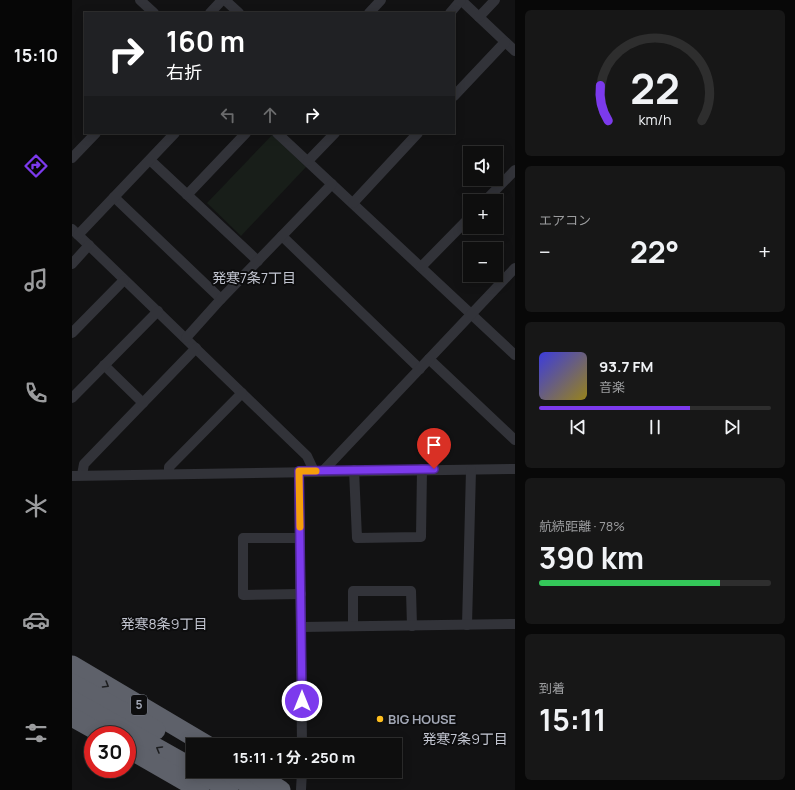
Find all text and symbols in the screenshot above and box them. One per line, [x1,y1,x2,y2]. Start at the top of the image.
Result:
text: 160 m [166,22,245,60]
icon: right [100,28,152,80]
text: 15:10 [14,43,58,67]
text: 右折 [166,60,202,84]
text: 22 [630,60,680,116]
icon: left [217,104,239,126]
icon: ahead [259,104,281,126]
icon: right [301,104,323,126]
text: km/h [638,110,672,129]
map controls [463,146,503,282]
button: sound [463,146,503,186]
icon: directions [22,152,50,180]
button: + [463,194,503,234]
text: エアコン [539,211,591,229]
text: 22° [630,231,679,272]
text: − [539,237,551,267]
text: + [758,237,771,267]
button: − [463,242,503,282]
icon: music [22,266,50,294]
district label: 発寒7条7丁目 [212,268,296,287]
text: 93.7 FM [599,356,653,377]
text: 音楽 [599,378,625,396]
icon: phone [22,379,50,407]
icon: previous [567,416,589,438]
icon: pause [644,416,666,438]
icon: next [721,416,743,438]
pin [417,428,451,469]
icon: arrive [423,434,445,456]
icon: climate [22,492,50,520]
text: 航続距離 · 78% [539,517,625,535]
text: 390 km [539,537,644,578]
icon: car [22,606,50,634]
district label: 発寒8条9丁目 [121,614,207,633]
text: 到着 [539,679,565,697]
position arrow [281,680,323,722]
one-way arrow [102,681,109,688]
road number: 5 [131,695,147,715]
text: 15:11 [539,699,606,740]
place label: BIG HOUSE [388,710,456,728]
marker: BIG HOUSE [375,714,385,724]
icon: filters [22,719,50,747]
speed limit sign: 30 [84,726,136,778]
district label: 発寒7条9丁目 [422,729,508,748]
one-way arrow [156,746,163,753]
text: 15:11 · 1 分 · 250 m [233,747,355,768]

